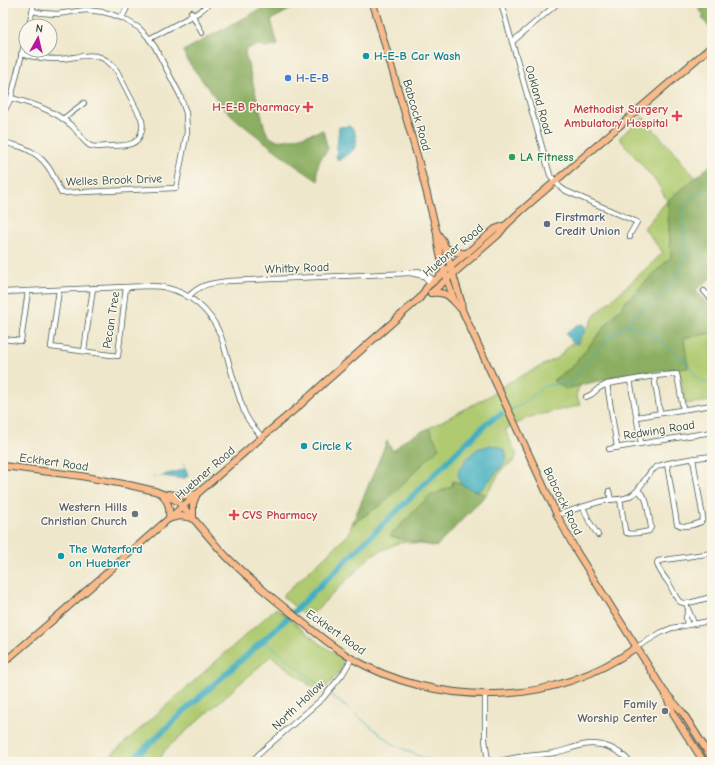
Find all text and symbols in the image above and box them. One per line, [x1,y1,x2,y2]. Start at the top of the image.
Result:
north arrow [18,18,58,58]
text: N [35,22,44,36]
place label: H-E-B Car Wash [374,49,461,63]
marker: H-E-B Car Wash [361,51,371,61]
street label: Oakland Road [522,64,556,136]
place label: H-E-B [296,71,329,85]
marker: H-E-B [283,73,293,83]
street label: Babcock Road [400,78,434,152]
place label: H-E-B Pharmacy [212,100,300,114]
marker: H-E-B Pharmacy [303,102,313,112]
place label: Methodist Surgery Ambulatory Hospital [564,102,668,130]
marker: Methodist Surgery Ambulatory Hospital [671,110,683,122]
place label: LA Fitness [520,150,574,164]
marker: LA Fitness [507,152,517,162]
street label: Welles Brook Drive [66,171,162,189]
place label: Firstmark Credit Union [555,210,620,238]
marker: Firstmark Credit Union [542,219,552,229]
street label: Huebner Road [420,221,486,279]
street label: Whitby Road [264,260,330,276]
street label: Pecan Tree [100,290,122,350]
street label: Redwing Road [622,417,696,443]
place label: Circle K [312,439,352,453]
marker: Circle K [299,441,309,451]
street label: Huebner Road [172,443,238,503]
street label: Eckhert Road [19,450,89,474]
street label: Babcock Road [541,465,585,537]
place label: Western Hills Christian Church [41,500,127,528]
place label: CVS Pharmacy [242,508,318,522]
marker: Western Hills Christian Church [130,509,140,519]
marker: CVS Pharmacy [229,510,239,520]
place label: The Waterford on Huebner [69,542,142,570]
marker: The Waterford on Huebner [56,551,66,561]
street label: Eckhert Road [304,606,368,658]
street label: North Hollow [269,677,328,733]
place label: Family Worship Center [577,697,657,725]
marker: Family Worship Center [660,706,670,716]

